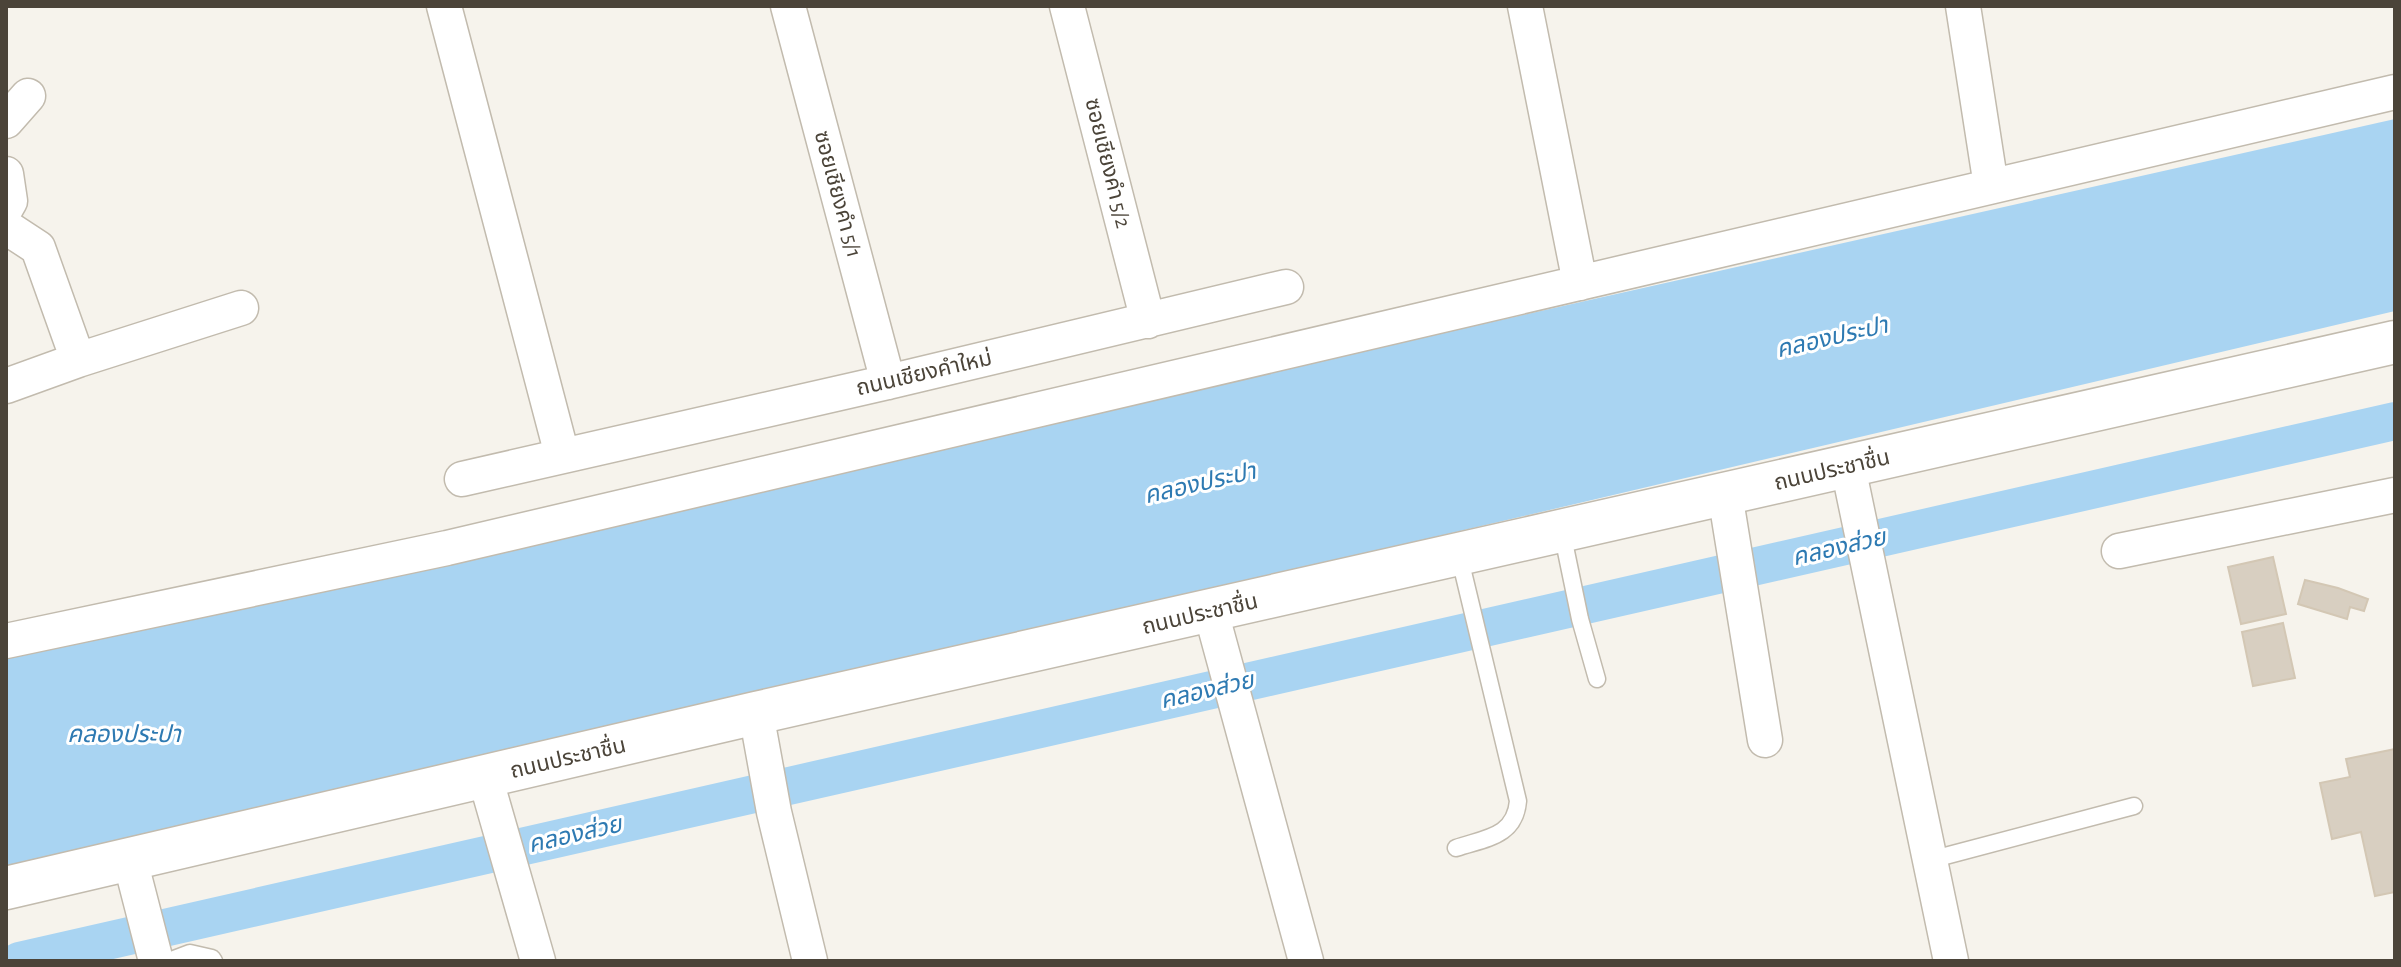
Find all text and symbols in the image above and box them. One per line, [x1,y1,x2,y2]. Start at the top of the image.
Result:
street label: ซอยเชียงคำ 5/2 [1081,96,1135,230]
street label: ซอยเชียงคำ 5/1 [811,128,865,260]
water label: คลองประปา [1774,313,1891,362]
street label: ถนนเชียงคำใหม่ [854,346,994,399]
street label: ถนนประชาชื่น [1771,441,1892,494]
water label: คลองประปา [1142,459,1259,508]
water label: คลองส่วย [1790,523,1890,570]
street label: ถนนประชาชื่น [1139,585,1260,638]
water label: คลองส่วย [1158,666,1258,713]
water label: คลองประปา [67,723,182,747]
street label: ถนนประชาชื่น [507,729,628,782]
water label: คลองส่วย [526,810,626,857]

